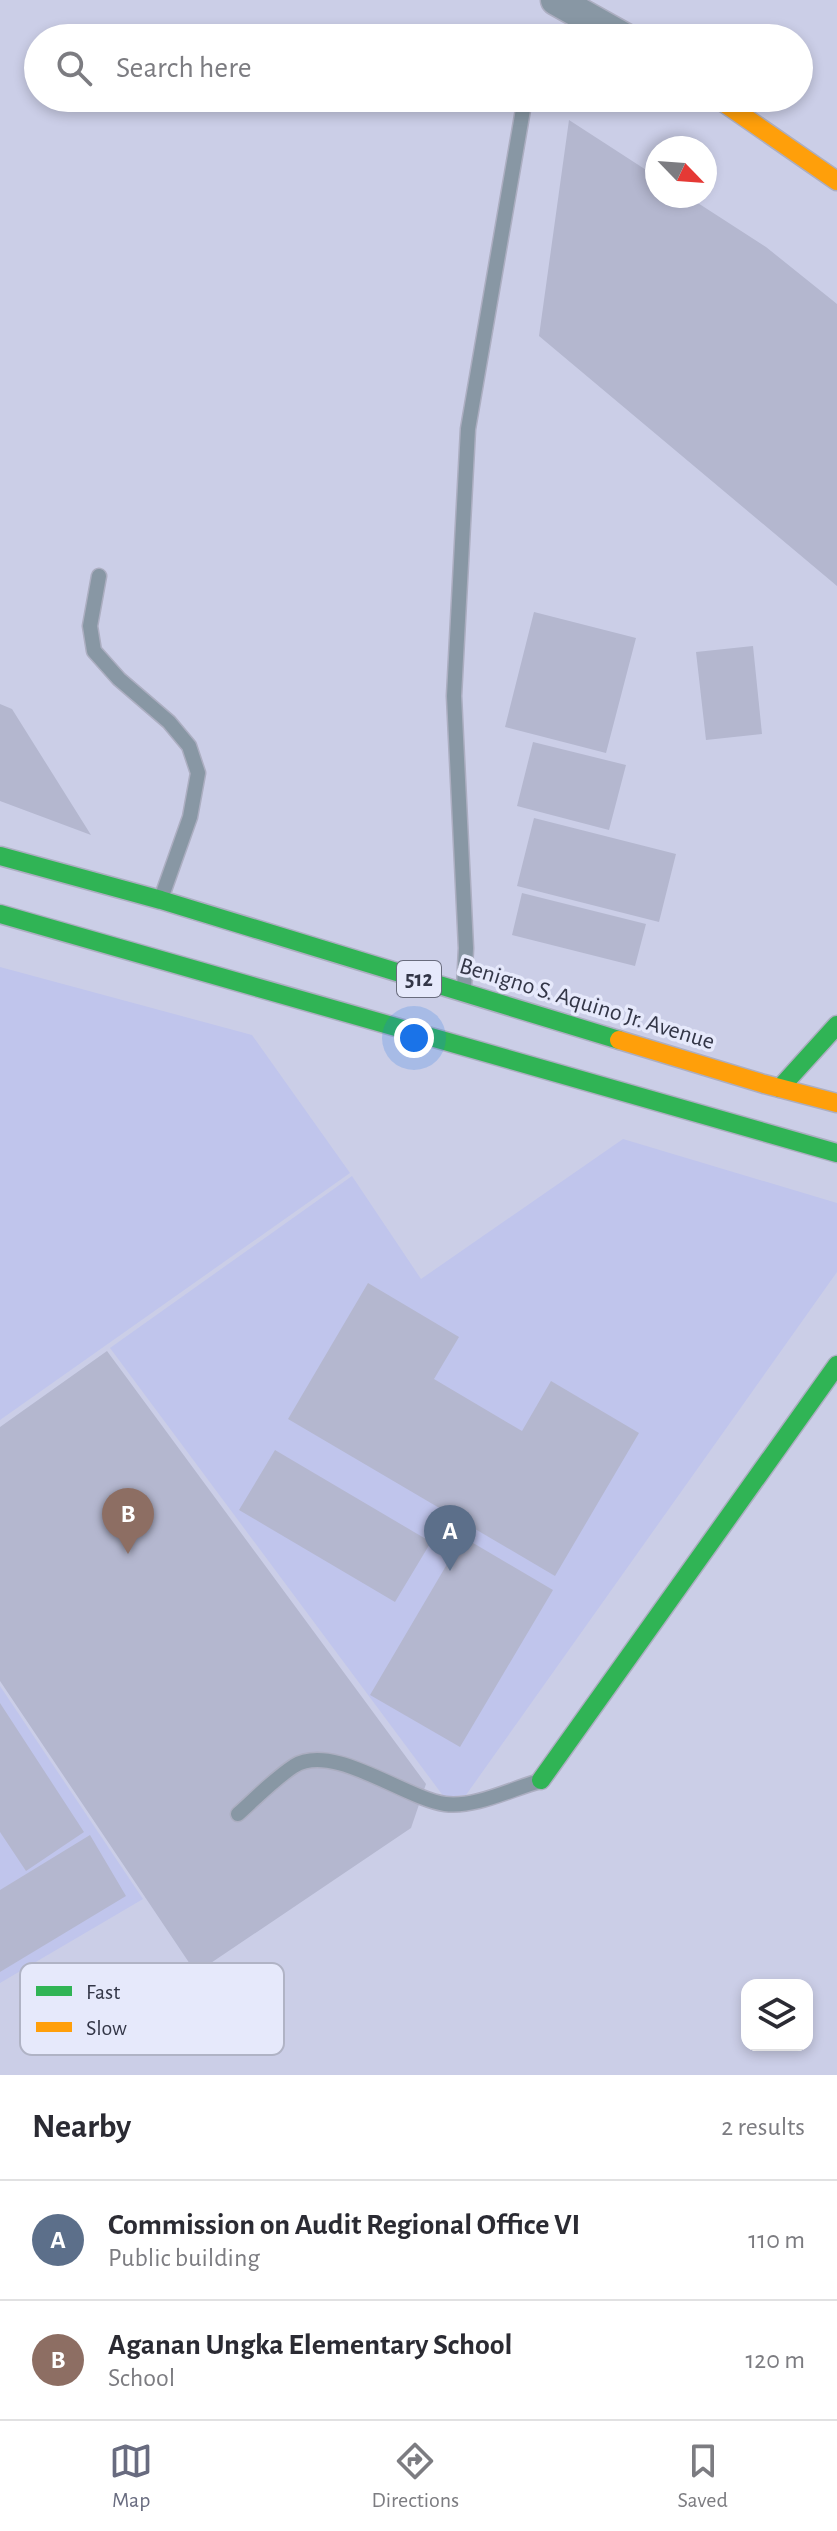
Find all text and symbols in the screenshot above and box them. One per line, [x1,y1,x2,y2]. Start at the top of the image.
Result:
search box [24,24,813,112]
icon: search [52,46,96,90]
text: Search here [116,53,252,83]
north arrow [645,136,717,208]
street label: Benigno S. Aquino Jr. Avenue [457,954,717,1054]
road number: 512 [397,961,441,997]
your location [394,1018,434,1058]
pin: B [102,1488,154,1554]
pin: A [424,1505,476,1571]
legend [20,1963,284,2055]
map controls [741,1979,813,2051]
button: layers [741,1979,813,2051]
text: Fast [86,1981,120,2003]
text: Slow [86,2017,127,2039]
text: Nearby [32,2110,131,2144]
text: 2 results [721,2114,805,2140]
text: Commission on Audit Regional Office VI [108,2210,580,2240]
text: A [50,2227,66,2253]
text: 110 m [748,2227,805,2253]
text: Public building [108,2245,260,2271]
text: Aganan Ungka Elementary School [108,2330,512,2360]
text: B [50,2347,66,2373]
text: 120 m [745,2347,805,2373]
text: School [108,2365,175,2391]
tab: Map [109,2439,153,2513]
tab: Directions [371,2439,459,2513]
tab: Saved [677,2439,728,2513]

